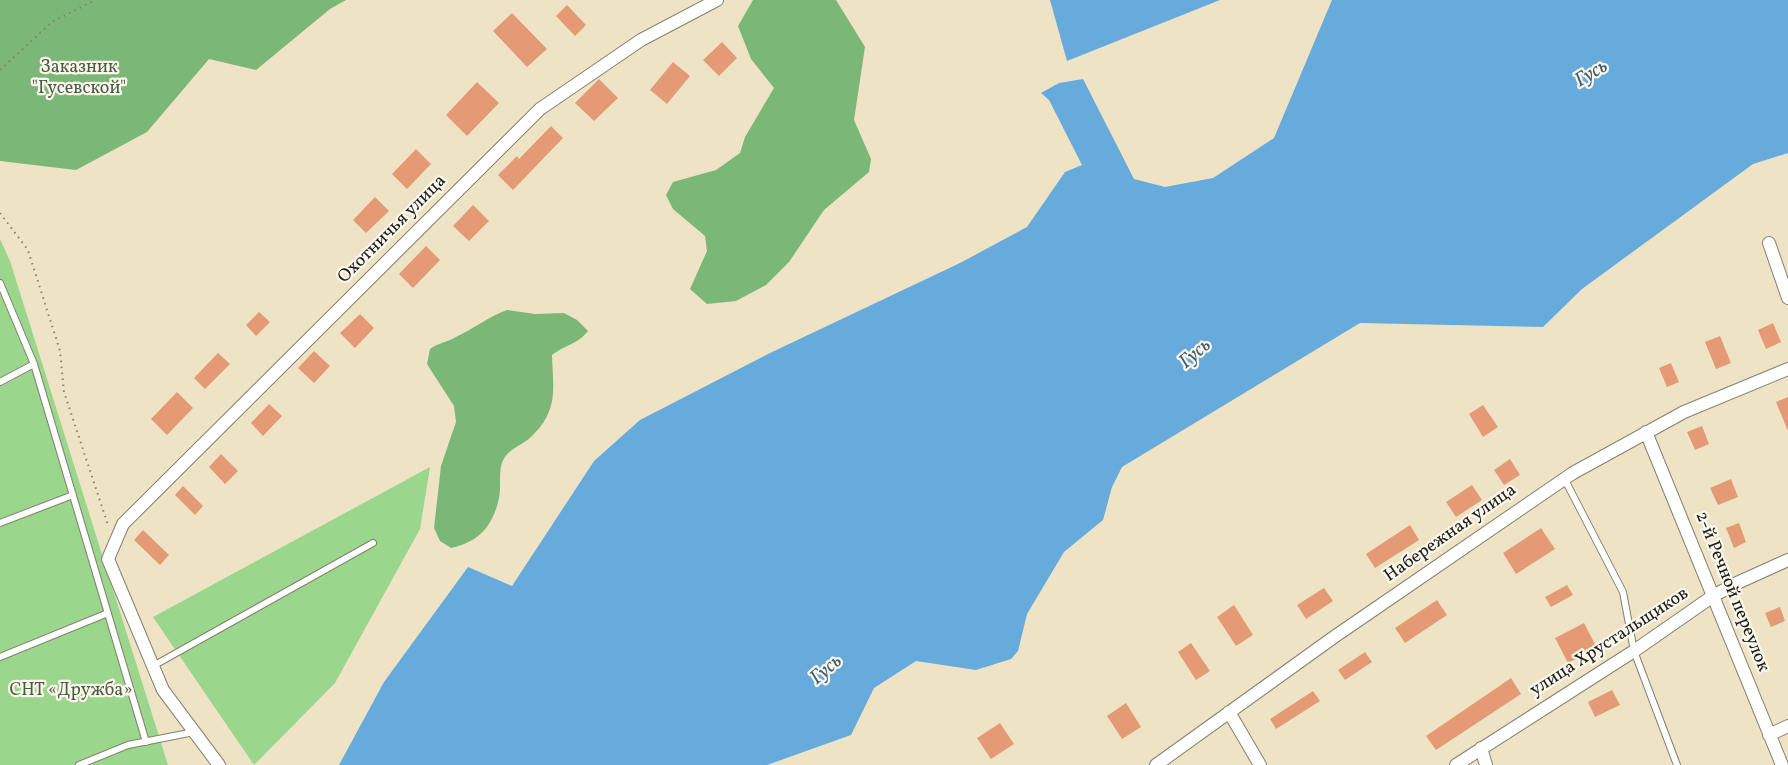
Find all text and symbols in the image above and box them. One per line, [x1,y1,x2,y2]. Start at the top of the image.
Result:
water label: Гусь [1571,56,1613,94]
park label: Заказник "Гусевской" [32,58,126,100]
street label: Охотничья улица [334,171,452,289]
water label: Гусь [1175,335,1217,375]
street label: Набережная улица [1381,480,1521,588]
street label: 2-й Речной переулок [1689,509,1773,675]
street label: улица Хрустальщиков [1527,584,1693,702]
water label: Гусь [806,651,848,691]
park label: СНТ «Дружба» [9,681,133,703]

